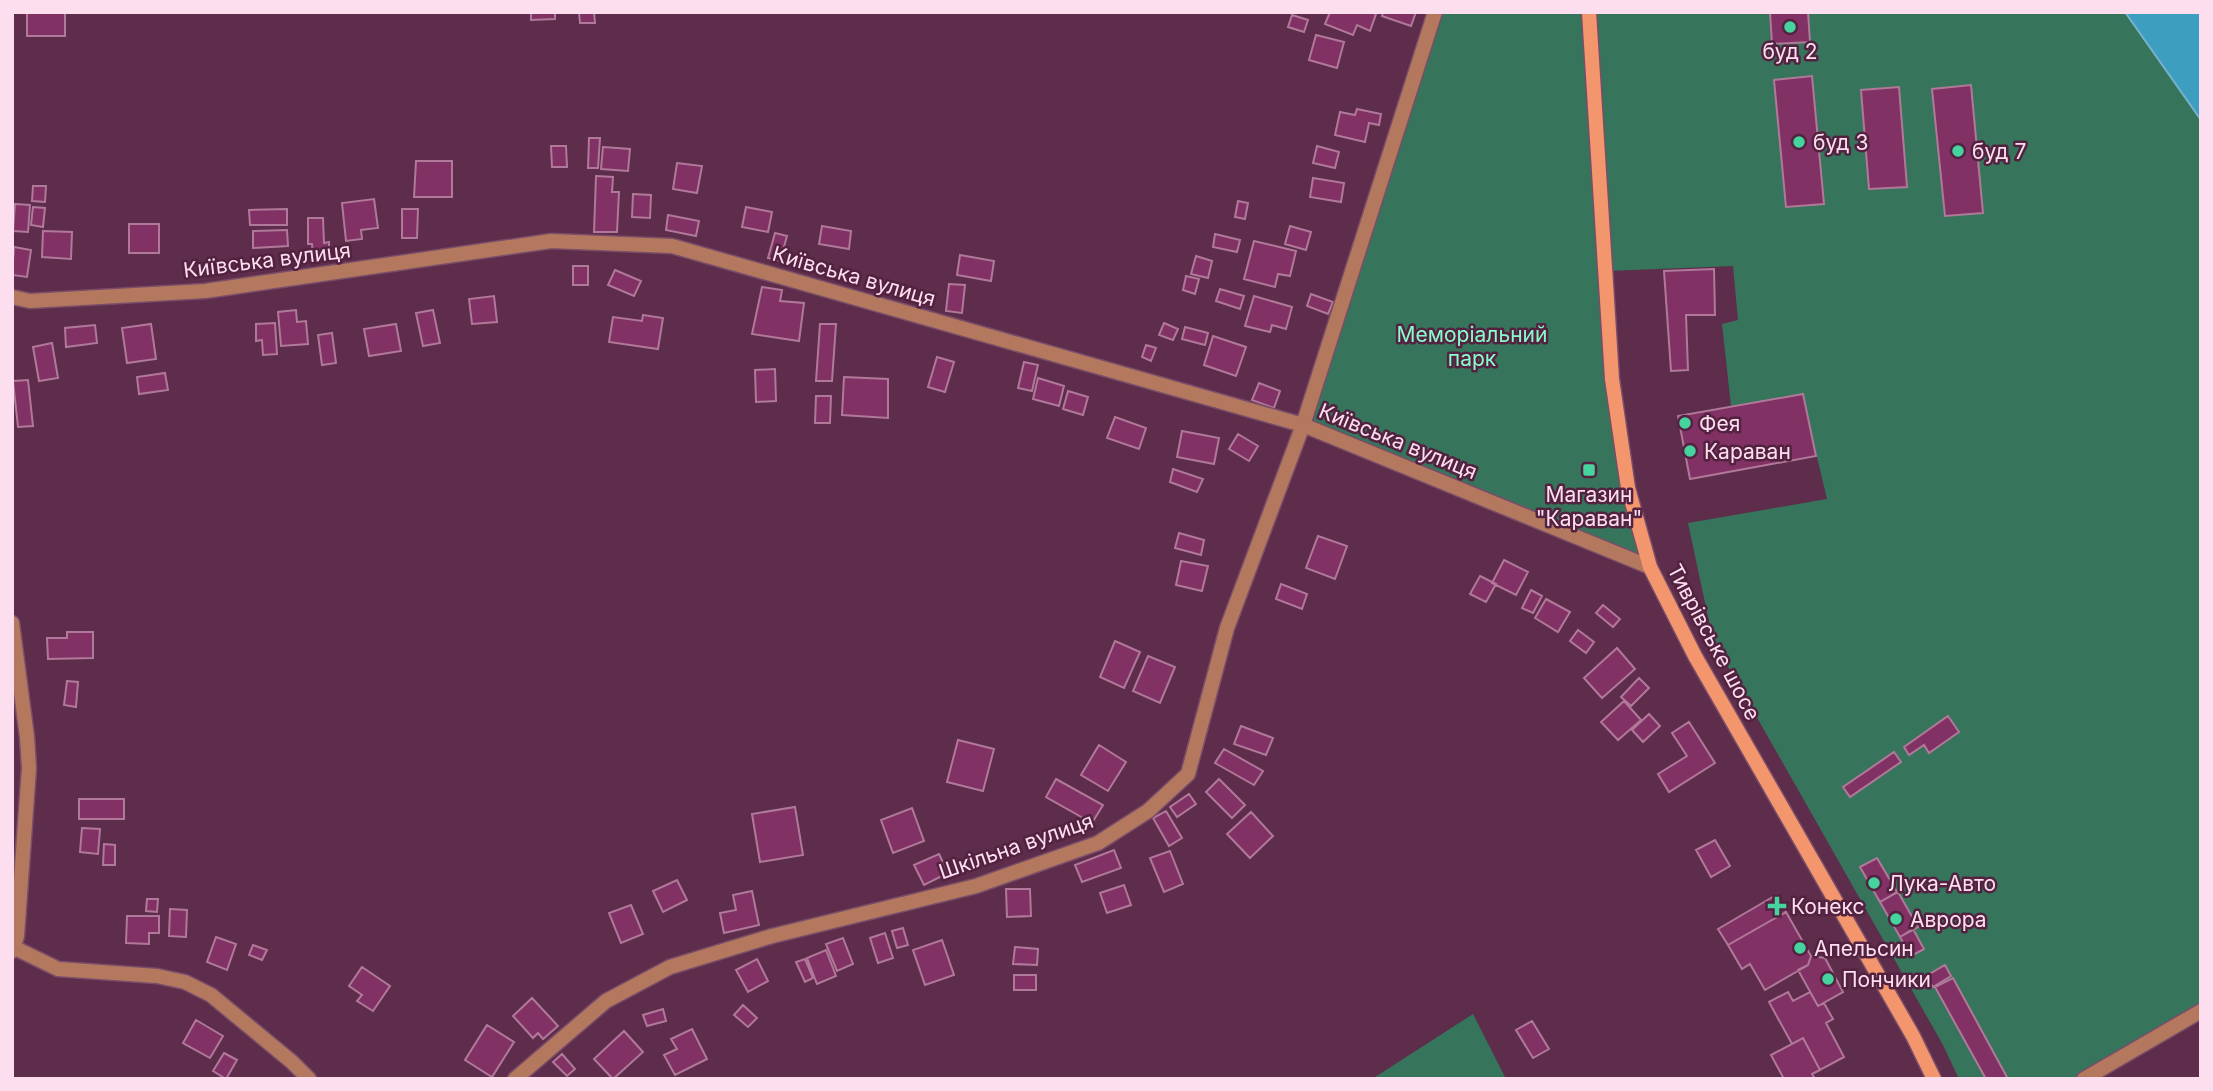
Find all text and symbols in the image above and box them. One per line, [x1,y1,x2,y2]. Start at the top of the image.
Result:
marker: буд 2 [1782,19,1798,35]
place label: буд 2 [1762,39,1818,64]
place label: буд 3 [1813,130,1868,155]
marker: буд 3 [1791,134,1807,150]
place label: буд 7 [1972,139,2026,164]
marker: буд 7 [1950,143,1966,159]
street label: Київська вулиця [182,237,352,283]
street label: Київська вулиця [770,241,938,311]
park label: Меморіальний парк [1397,322,1547,371]
street label: Київська вулиця [1315,398,1481,484]
place label: Фея [1699,411,1740,436]
marker: Фея [1677,415,1693,431]
place label: Караван [1704,439,1791,464]
marker: Караван [1682,443,1698,459]
marker: Магазин "Караван" [1581,462,1597,478]
place label: Магазин "Караван" [1536,482,1642,531]
street label: Тиврівське шосе [1662,560,1766,724]
street label: Шкільна вулиця [935,808,1097,884]
place label: Лука-Авто [1888,871,1996,896]
marker: Лука-Авто [1866,875,1882,891]
place label: Конекс [1791,894,1864,919]
marker: Конекс [1769,898,1785,914]
place label: Аврора [1910,907,1987,932]
marker: Аврора [1888,911,1904,927]
place label: Апельсин [1814,936,1914,961]
marker: Апельсин [1792,940,1808,956]
place label: Пончики [1842,967,1931,992]
marker: Пончики [1820,971,1836,987]

